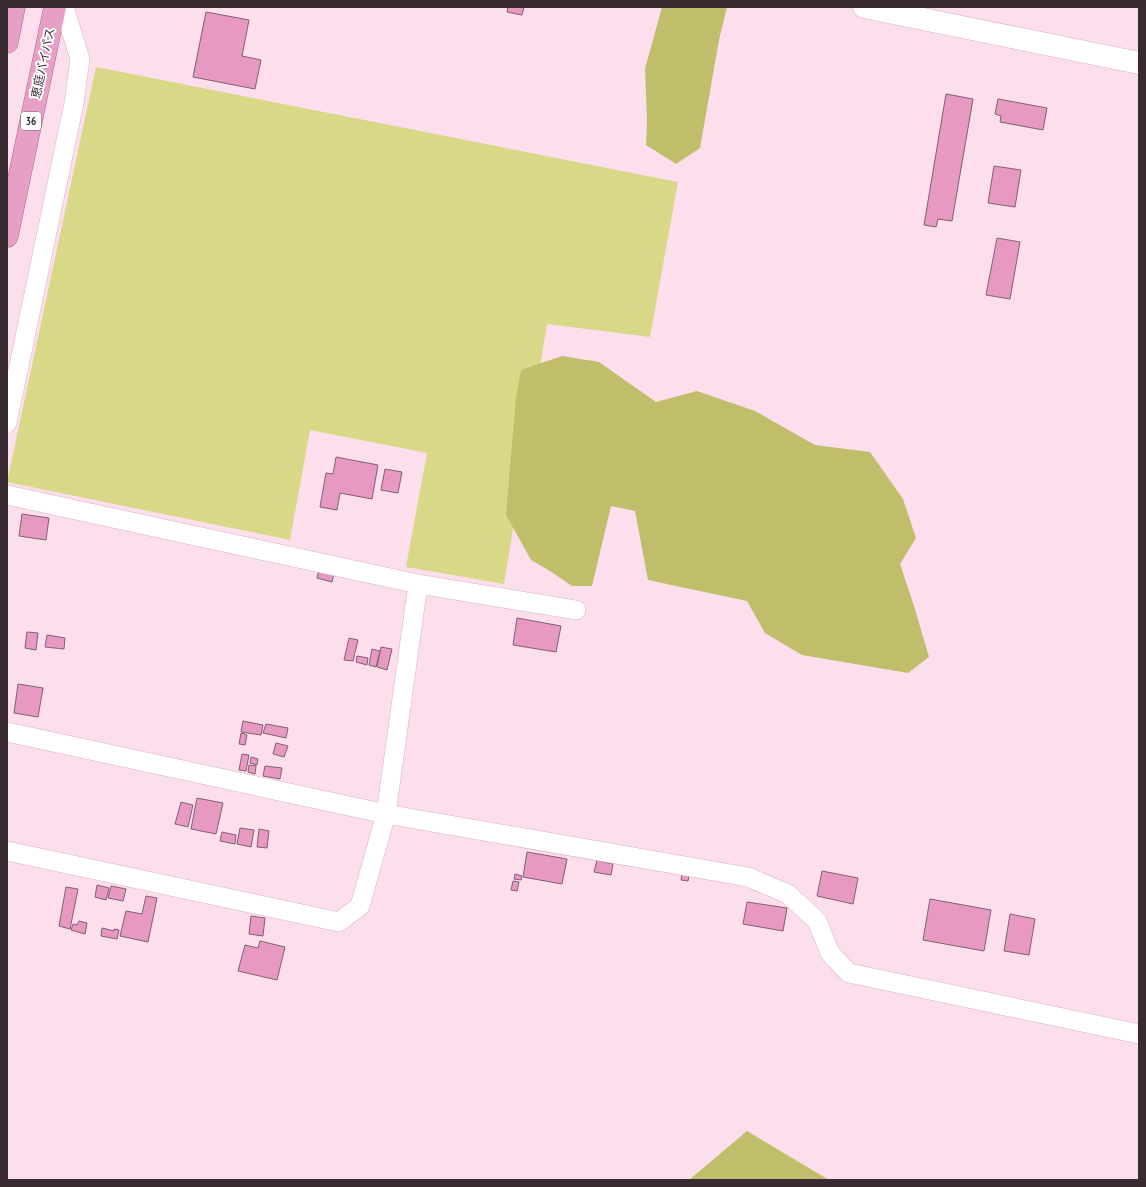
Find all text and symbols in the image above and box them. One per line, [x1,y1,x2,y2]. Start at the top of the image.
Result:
street label: 恵庭バイパス [28,26,57,100]
road number: 36 [21,112,41,130]

